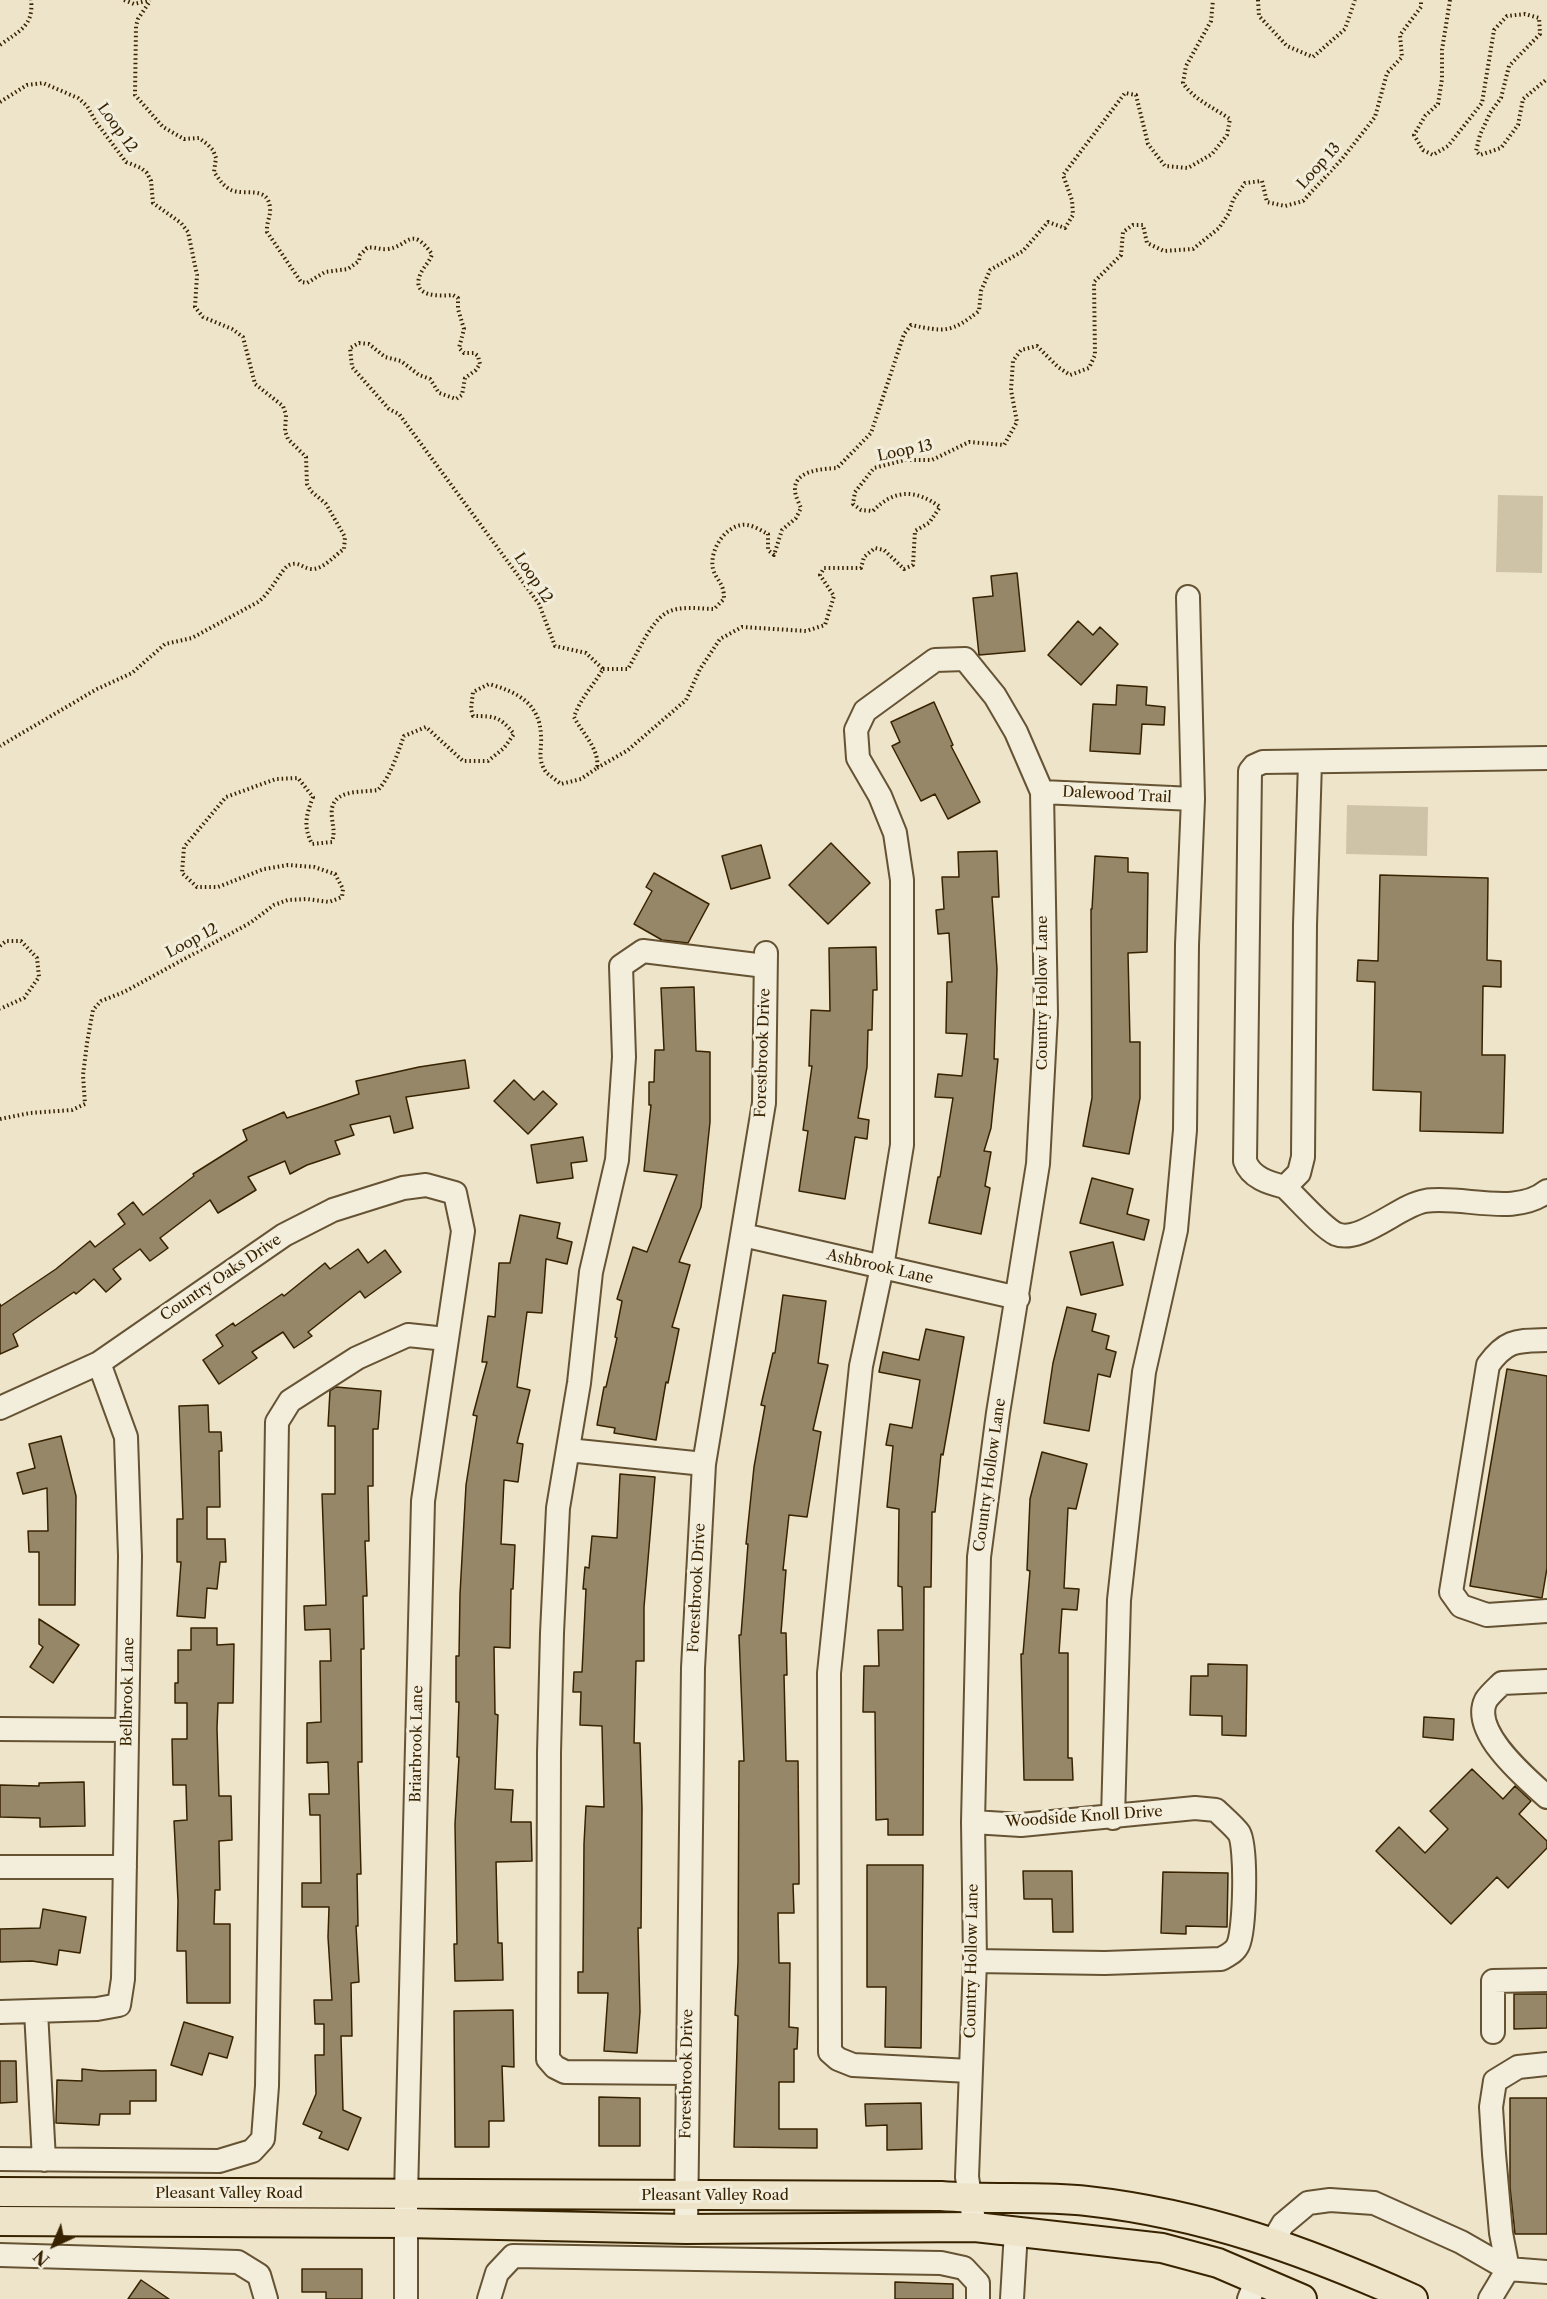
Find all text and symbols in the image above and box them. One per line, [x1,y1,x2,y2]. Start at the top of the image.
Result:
street label: Loop 12 [93,100,141,156]
street label: Loop 13 [1294,139,1344,193]
street label: Loop 13 [876,436,934,466]
street label: Loop 12 [510,550,556,606]
street label: Dalewood Trail [1062,783,1172,807]
street label: Country Hollow Lane [1034,916,1052,1070]
street label: Loop 12 [163,920,221,962]
street label: Forestbrook Drive [752,988,774,1118]
street label: Country Oaks Drive [157,1231,285,1325]
street label: Ashbrook Lane [825,1246,935,1288]
street label: Country Hollow Lane [970,1397,1010,1553]
street label: Forestbrook Drive [685,1523,709,1653]
street label: Bellbrook Lane [118,1637,138,1747]
street label: Briarbrook Lane [407,1685,427,1803]
street label: Woodside Knoll Drive [1005,1803,1163,1831]
street label: Country Hollow Lane [962,1884,982,2038]
street label: Forestbrook Drive [677,2009,697,2139]
street label: Pleasant Valley Road [155,2185,303,2203]
street label: Pleasant Valley Road [641,2187,789,2205]
north arrow [24,2215,84,2275]
text: N [30,2246,53,2270]

